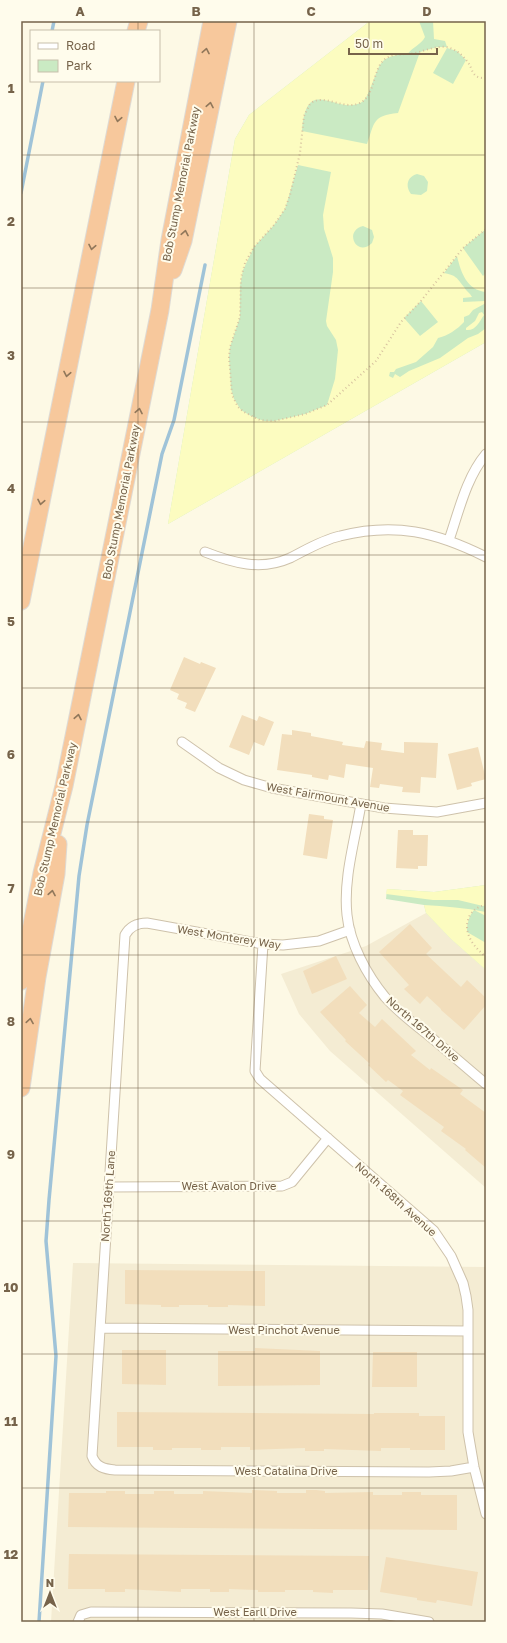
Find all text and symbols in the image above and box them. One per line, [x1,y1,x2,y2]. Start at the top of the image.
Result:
text: A [75,3,85,19]
text: B [191,3,201,19]
text: C [306,3,316,19]
text: D [422,3,432,19]
legend [30,30,160,82]
scale bar [349,30,437,56]
text: 50 m [355,36,383,51]
text: Road [66,38,95,53]
one-way arrow [202,48,210,54]
text: Park [66,58,92,73]
text: 1 [8,80,15,96]
one-way arrow [206,102,214,108]
street label: Bob Stump Memorial Parkway [159,105,202,262]
one-way arrow [114,116,123,122]
text: 2 [7,213,15,229]
one-way arrow [180,229,188,236]
one-way arrow [89,244,97,250]
text: 3 [7,347,15,363]
one-way arrow [63,371,71,377]
one-way arrow [135,408,143,414]
street label: Bob Stump Memorial Parkway [99,423,142,580]
text: 4 [7,480,15,496]
one-way arrow [37,498,46,505]
text: 5 [7,613,15,629]
one-way arrow [73,714,81,720]
street label: Bob Stump Memorial Parkway [30,741,79,897]
text: 6 [7,746,15,762]
street label: West Fairmount Avenue [265,779,391,814]
text: 7 [7,880,15,896]
one-way arrow [47,890,56,896]
street label: West Monterey Way [176,922,282,951]
street label: North 167th Drive [384,993,462,1064]
text: 8 [7,1013,15,1029]
one-way arrow [26,1018,34,1024]
text: 9 [7,1146,15,1162]
street label: North 169th Lane [98,1150,117,1242]
street label: North 168th Avenue [353,1159,440,1239]
street label: West Avalon Drive [181,1179,277,1192]
text: 10 [3,1279,19,1295]
street label: West Pinchot Avenue [228,1323,340,1336]
text: 11 [4,1413,18,1429]
street label: West Catalina Drive [234,1464,338,1477]
text: 12 [4,1546,18,1562]
north arrow [30,1573,70,1613]
text: N [46,1576,54,1589]
street label: West Earll Drive [213,1605,297,1618]

